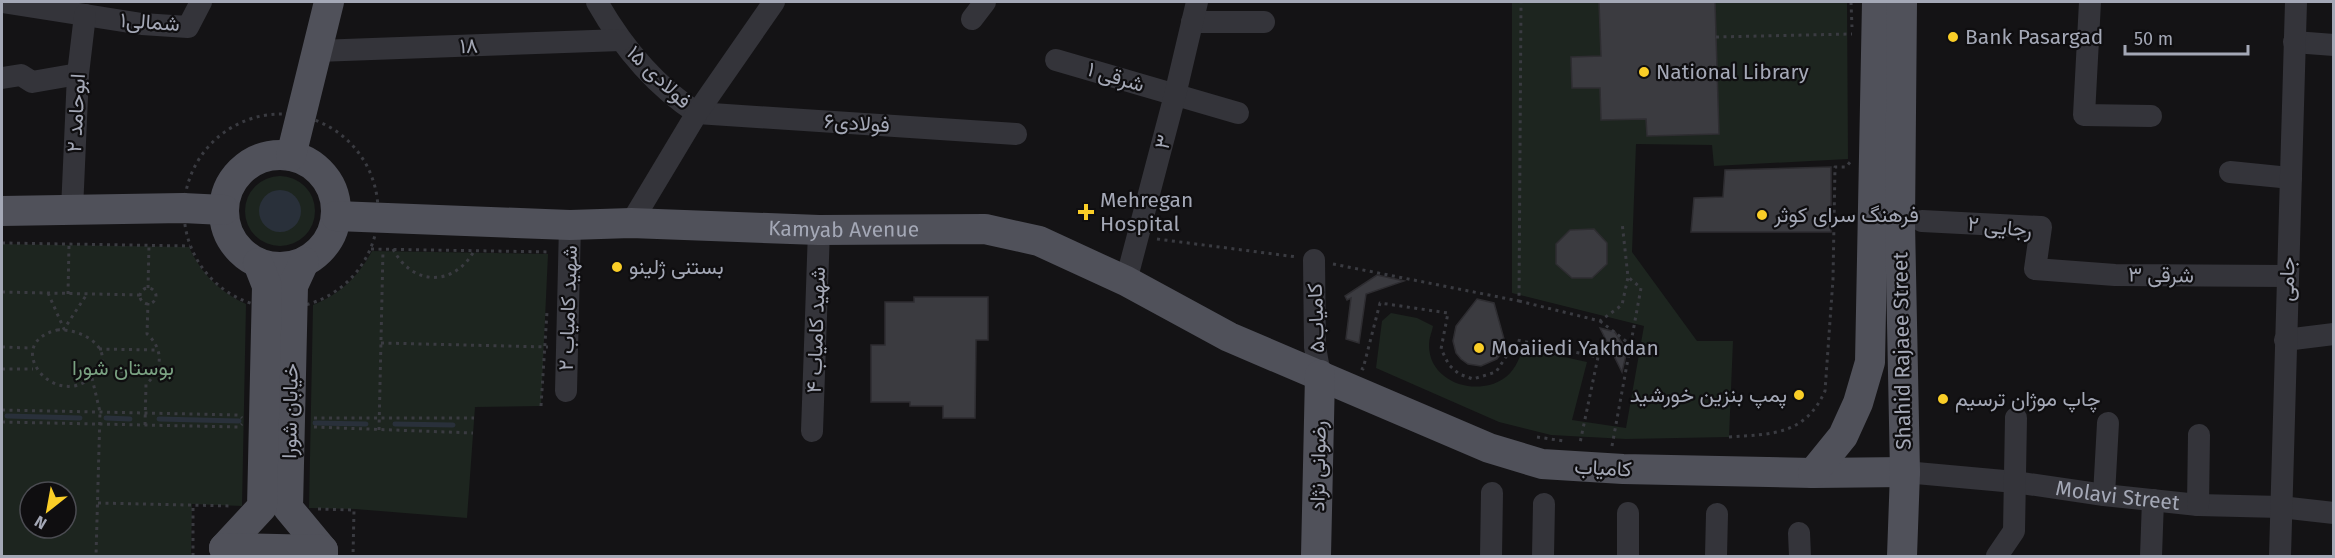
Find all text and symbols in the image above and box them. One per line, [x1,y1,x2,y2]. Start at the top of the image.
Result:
street label: شمالی۱ [119,7,181,37]
scale bar [2125,18,2248,56]
place label: Bank Pasargad [1965,24,2103,50]
text: 50 m [2134,28,2173,50]
marker: Bank Pasargad [1946,30,1960,44]
street label: ۱۸ [459,33,479,59]
street label: فولادی ۱۵ [621,40,697,114]
street label: ۱ شرقی [1084,56,1148,98]
place label: National Library [1656,59,1810,85]
marker: National Library [1637,65,1651,79]
street label: ابوحامد ۲ [61,73,91,153]
street label: فولادی۶ [823,108,891,138]
street label: ۳ [1149,132,1177,152]
place label: Mehregan Hospital [1100,187,1193,237]
place label: فرهنگ سرای کوثر [1773,202,1919,228]
marker: Mehregan Hospital [1077,203,1095,221]
marker: فرهنگ سرای کوثر [1755,208,1769,222]
street label: رجایی ۲ [1966,211,2034,243]
street label: Kamyab Avenue [768,215,919,243]
street label: شهید کامیاب ۲ [553,245,583,371]
street label: Shahid Rajaee Street [1887,251,1917,450]
place label: بستنی ژلینو [629,254,724,280]
street label: جامی [2273,256,2301,302]
marker: بستنی ژلینو [610,260,624,274]
street label: شرقی ۳ [2128,261,2194,289]
street label: شهید کامیاب ۴ [801,266,831,394]
street label: کامیاب۵ [1302,283,1330,353]
place label: Moaiiedi Yakhdan [1491,335,1659,361]
marker: Moaiiedi Yakhdan [1472,341,1486,355]
park label: بوستان شورا [72,355,174,381]
street label: خیابان شورا [276,363,304,459]
place label: پمپ بنزین خورشید [1630,382,1787,409]
place label: چاپ موژان ترسیم [1955,386,2100,413]
marker: پمپ بنزین خورشید [1792,388,1806,402]
marker: چاپ موژان ترسیم [1936,392,1950,406]
street label: رضوانی نژاد [1304,420,1332,512]
street label: کامیاب [1574,454,1632,482]
street label: Molavi Street [2054,475,2181,516]
north arrow [18,480,78,540]
text: N [31,512,50,533]

